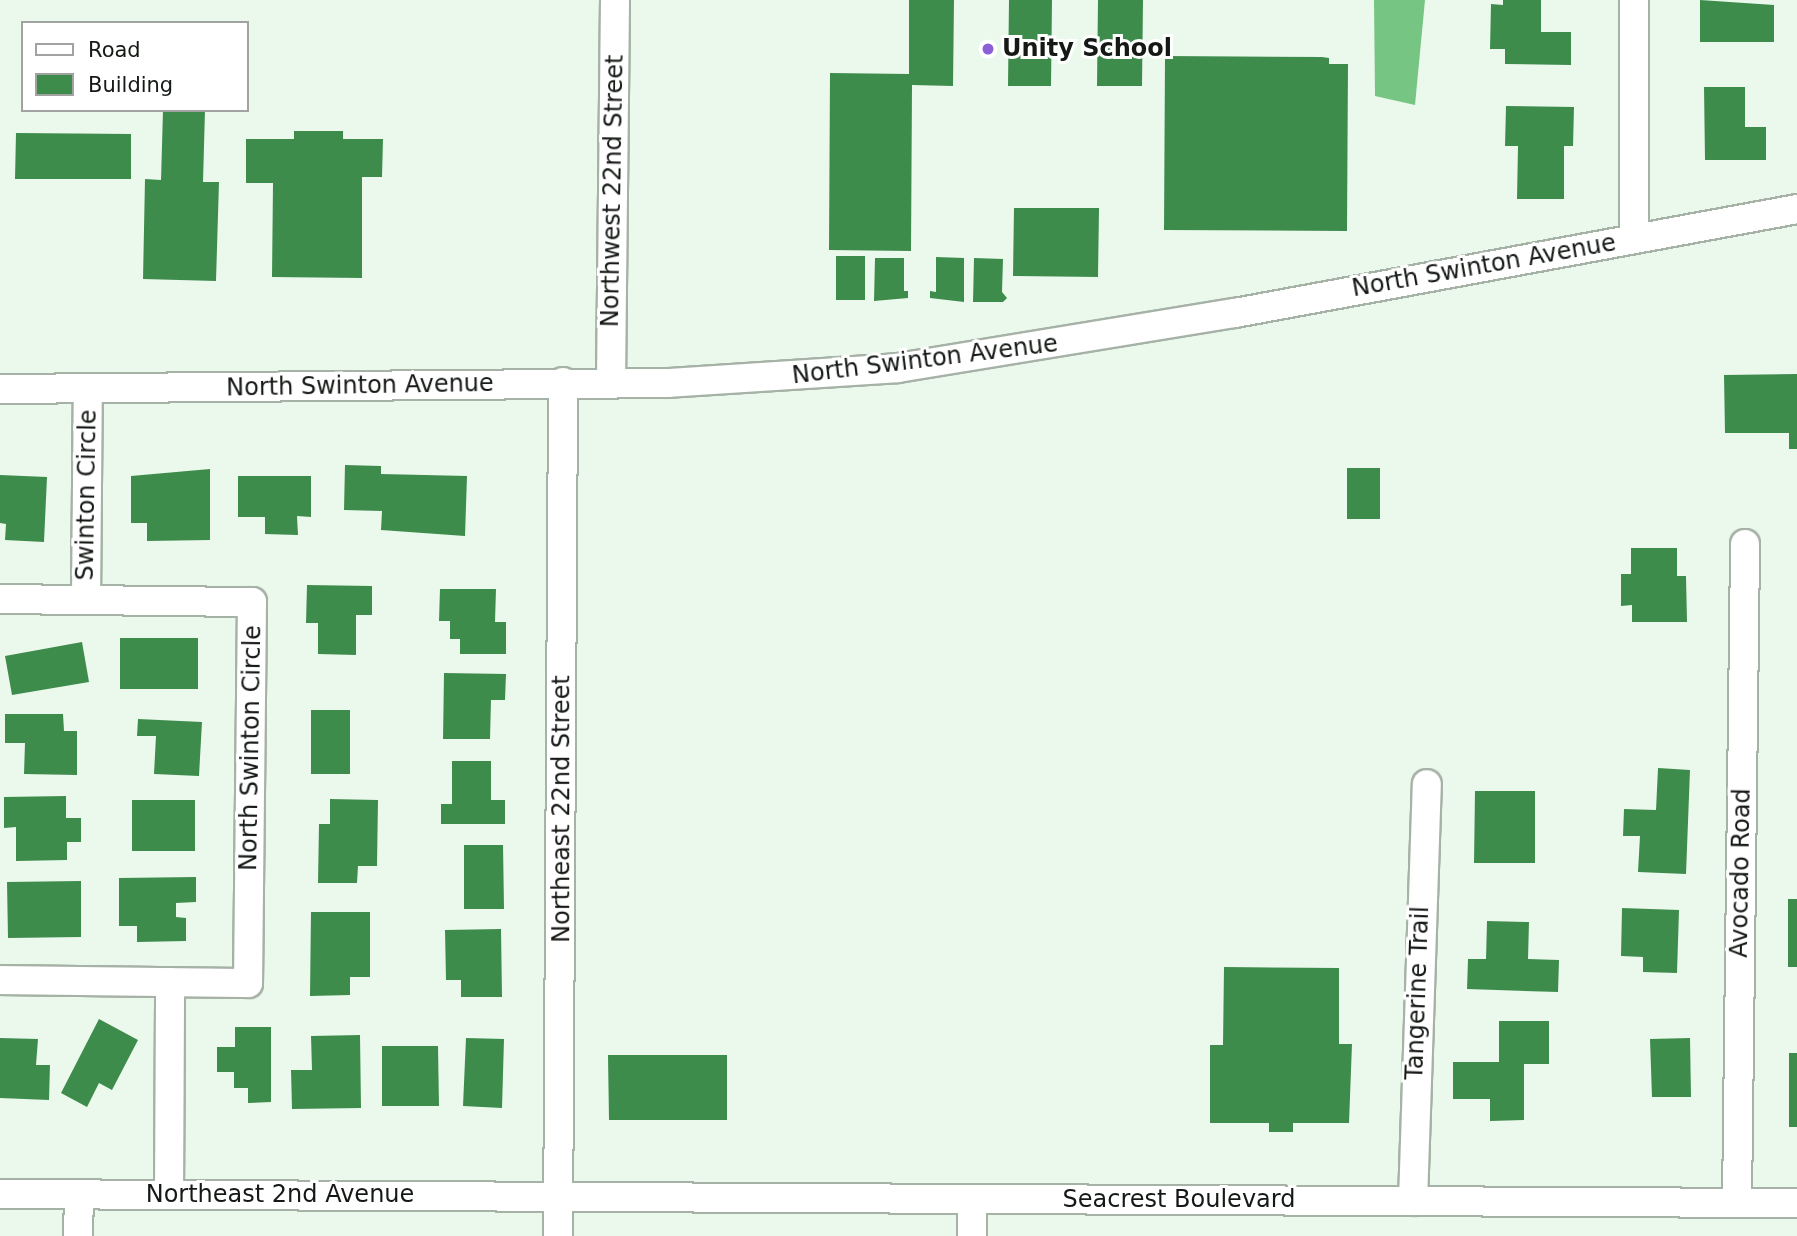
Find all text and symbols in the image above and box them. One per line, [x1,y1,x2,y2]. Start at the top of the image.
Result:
legend [21,21,248,112]
place label: Unity School [1002,35,1172,63]
text: Road [88,38,141,62]
marker: Unity School [980,41,996,57]
street label: Northwest 22nd Street [596,54,630,328]
text: Building [88,73,173,97]
street label: North Swinton Avenue [1350,229,1618,303]
street label: North Swinton Avenue [790,329,1060,391]
street label: North Swinton Avenue [226,369,494,403]
street label: Swinton Circle [71,409,103,581]
street label: North Swinton Circle [234,625,268,871]
street label: Northeast 22nd Street [548,675,576,943]
street label: Avocado Road [1725,788,1757,958]
street label: Tangerine Trail [1401,906,1435,1080]
street label: Northeast 2nd Avenue [146,1181,414,1209]
street label: Seacrest Boulevard [1063,1186,1295,1214]

